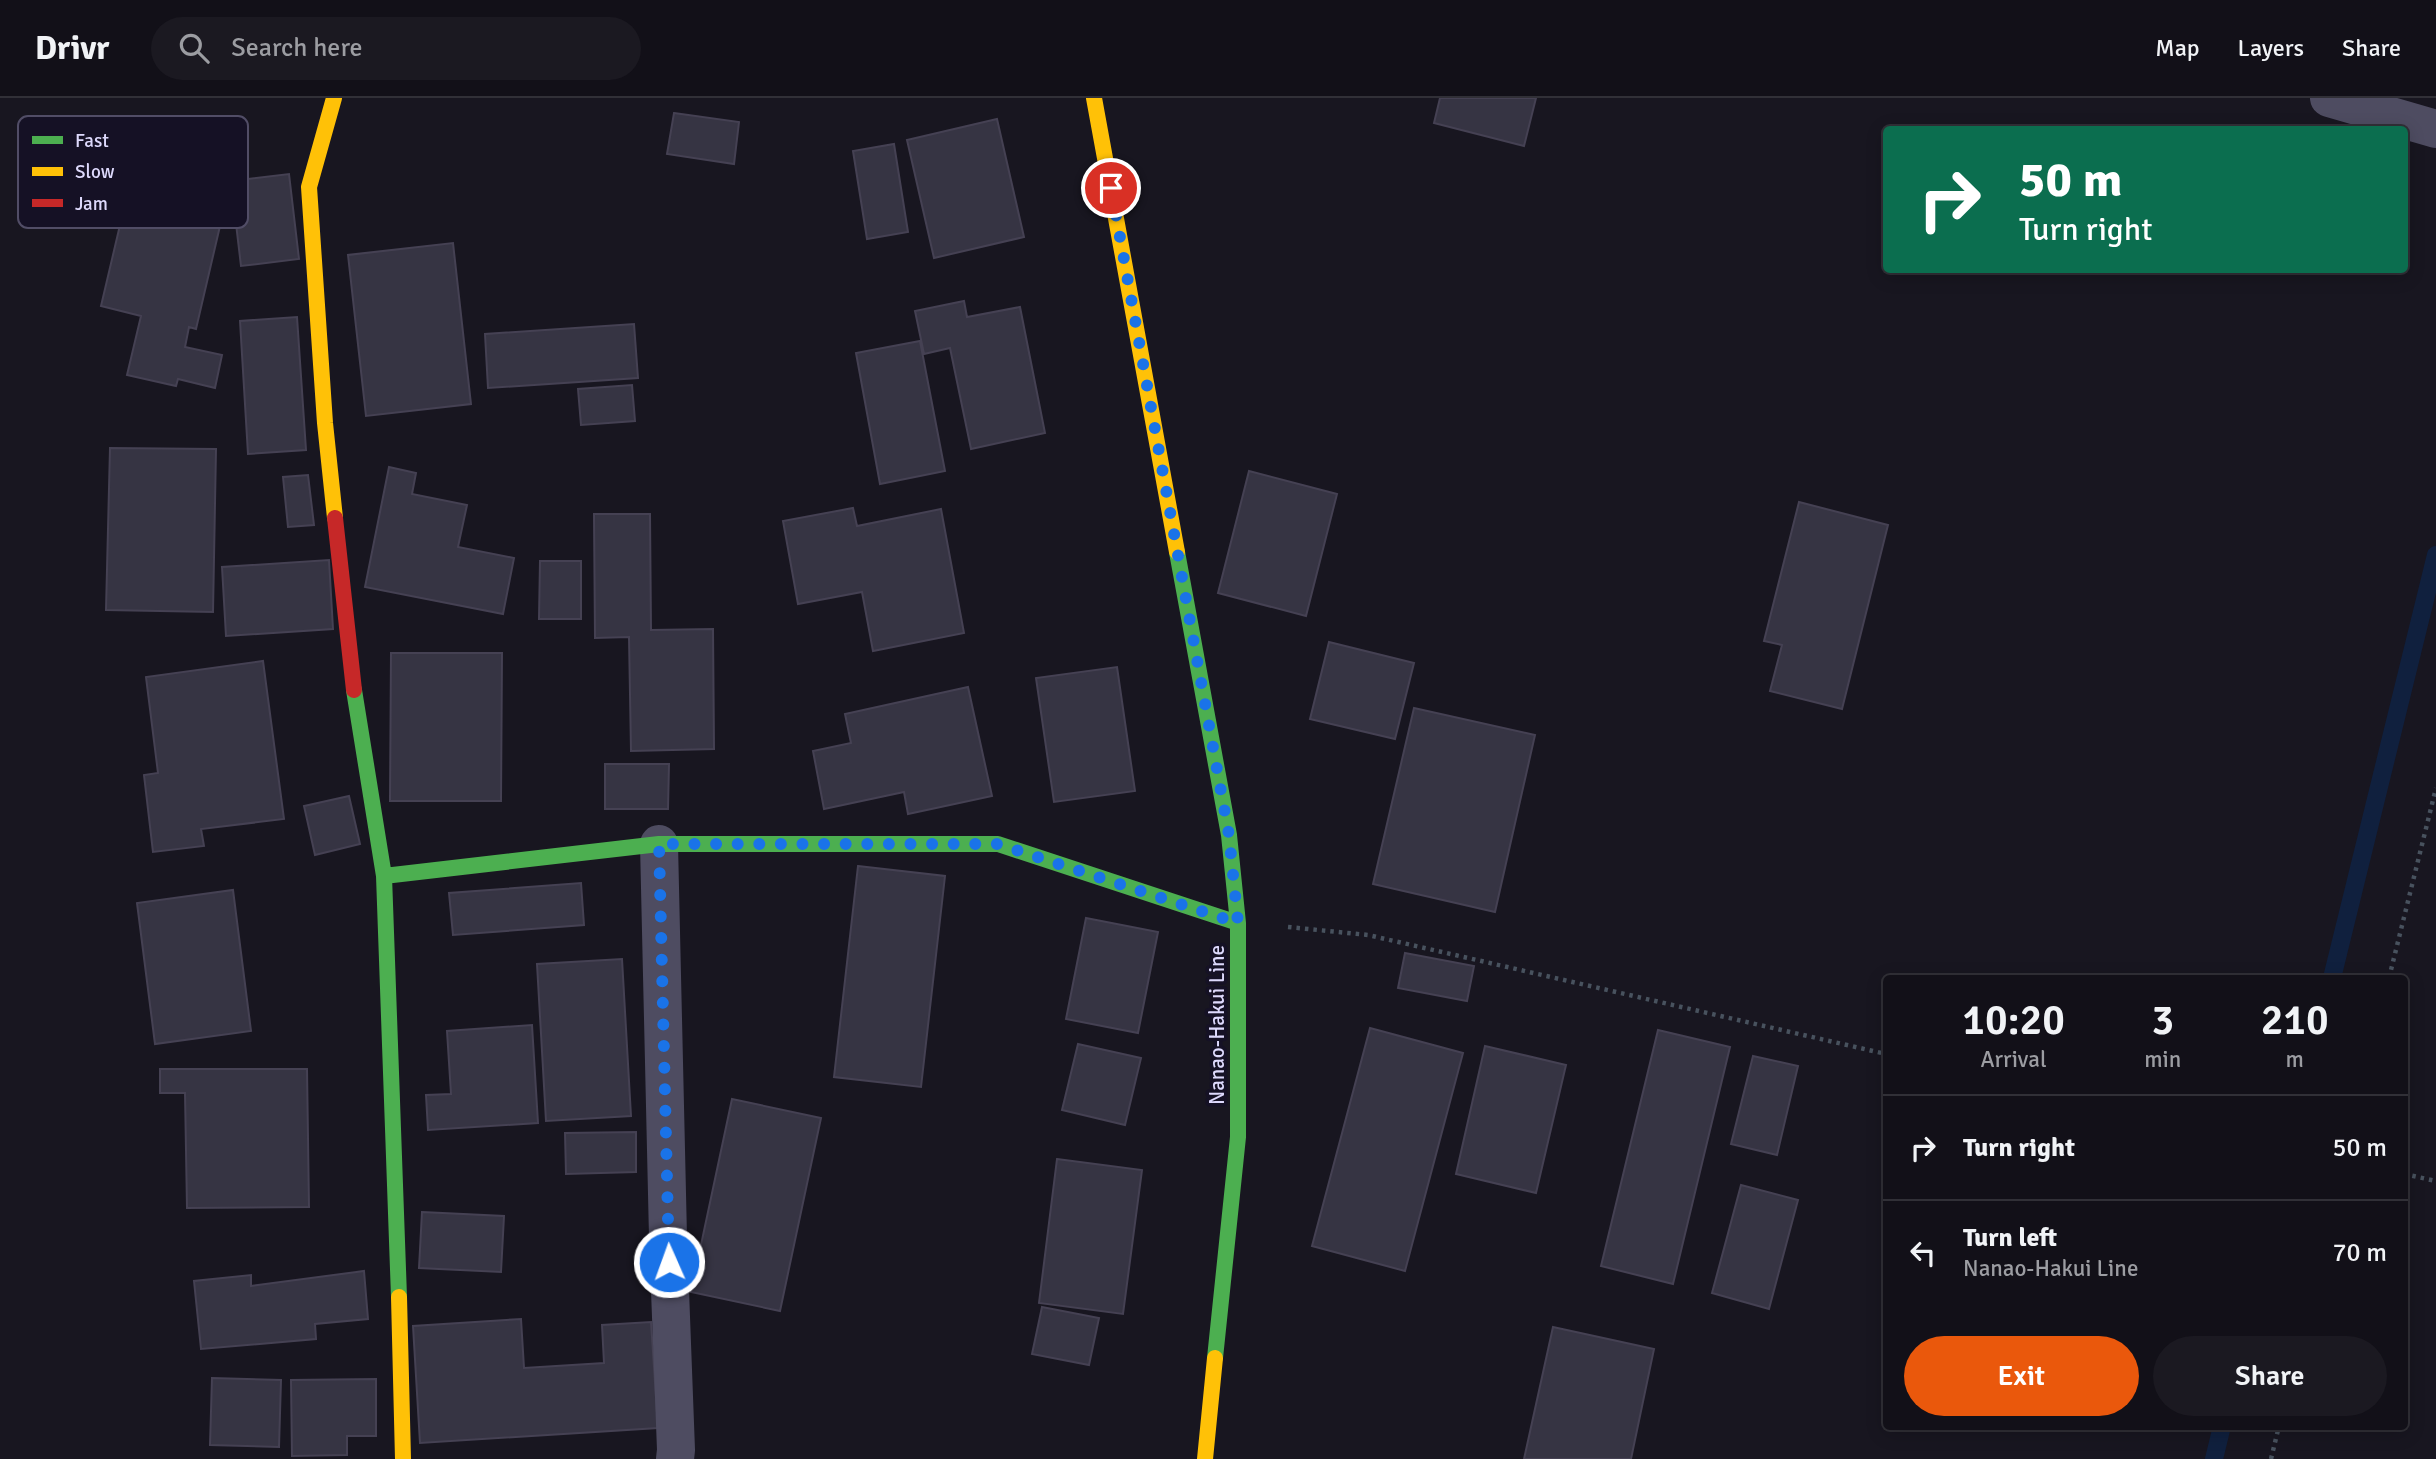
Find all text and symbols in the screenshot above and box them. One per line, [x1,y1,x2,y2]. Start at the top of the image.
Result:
search box [151,17,641,80]
text: Drivr [35,28,109,69]
icon: search [175,29,213,67]
text: Search here [231,32,362,64]
text: Map [2155,33,2200,63]
text: Layers [2238,33,2304,63]
text: Share [2342,33,2401,63]
legend [18,116,248,228]
text: Fast [75,129,109,153]
text: 50 m [2019,150,2122,210]
icon: right [1904,154,1995,245]
pin [1081,158,1141,218]
text: Slow [75,160,115,184]
icon: arrive [1092,169,1130,207]
text: Jam [75,192,108,216]
text: Turn right [2019,210,2152,249]
street label: Nanao-Hakui Line [1204,945,1230,1105]
text: 10:20 [1962,995,2065,1046]
text: 3 [2151,995,2174,1046]
text: 210 [2261,995,2329,1046]
text: Arrival [1980,1045,2047,1074]
text: min [2144,1045,2181,1074]
text: m [2285,1045,2304,1074]
icon: right [1904,1129,1942,1167]
text: Turn right [1963,1132,2075,1164]
text: 50 m [2332,1132,2387,1164]
text: Turn left [1963,1222,2057,1254]
position arrow [632,1225,706,1299]
icon: left [1904,1234,1942,1272]
text: 70 m [2332,1237,2387,1269]
text: Nanao-Hakui Line [1963,1254,2138,1283]
button: Exit [1904,1336,2139,1416]
button: Share [2153,1336,2387,1416]

